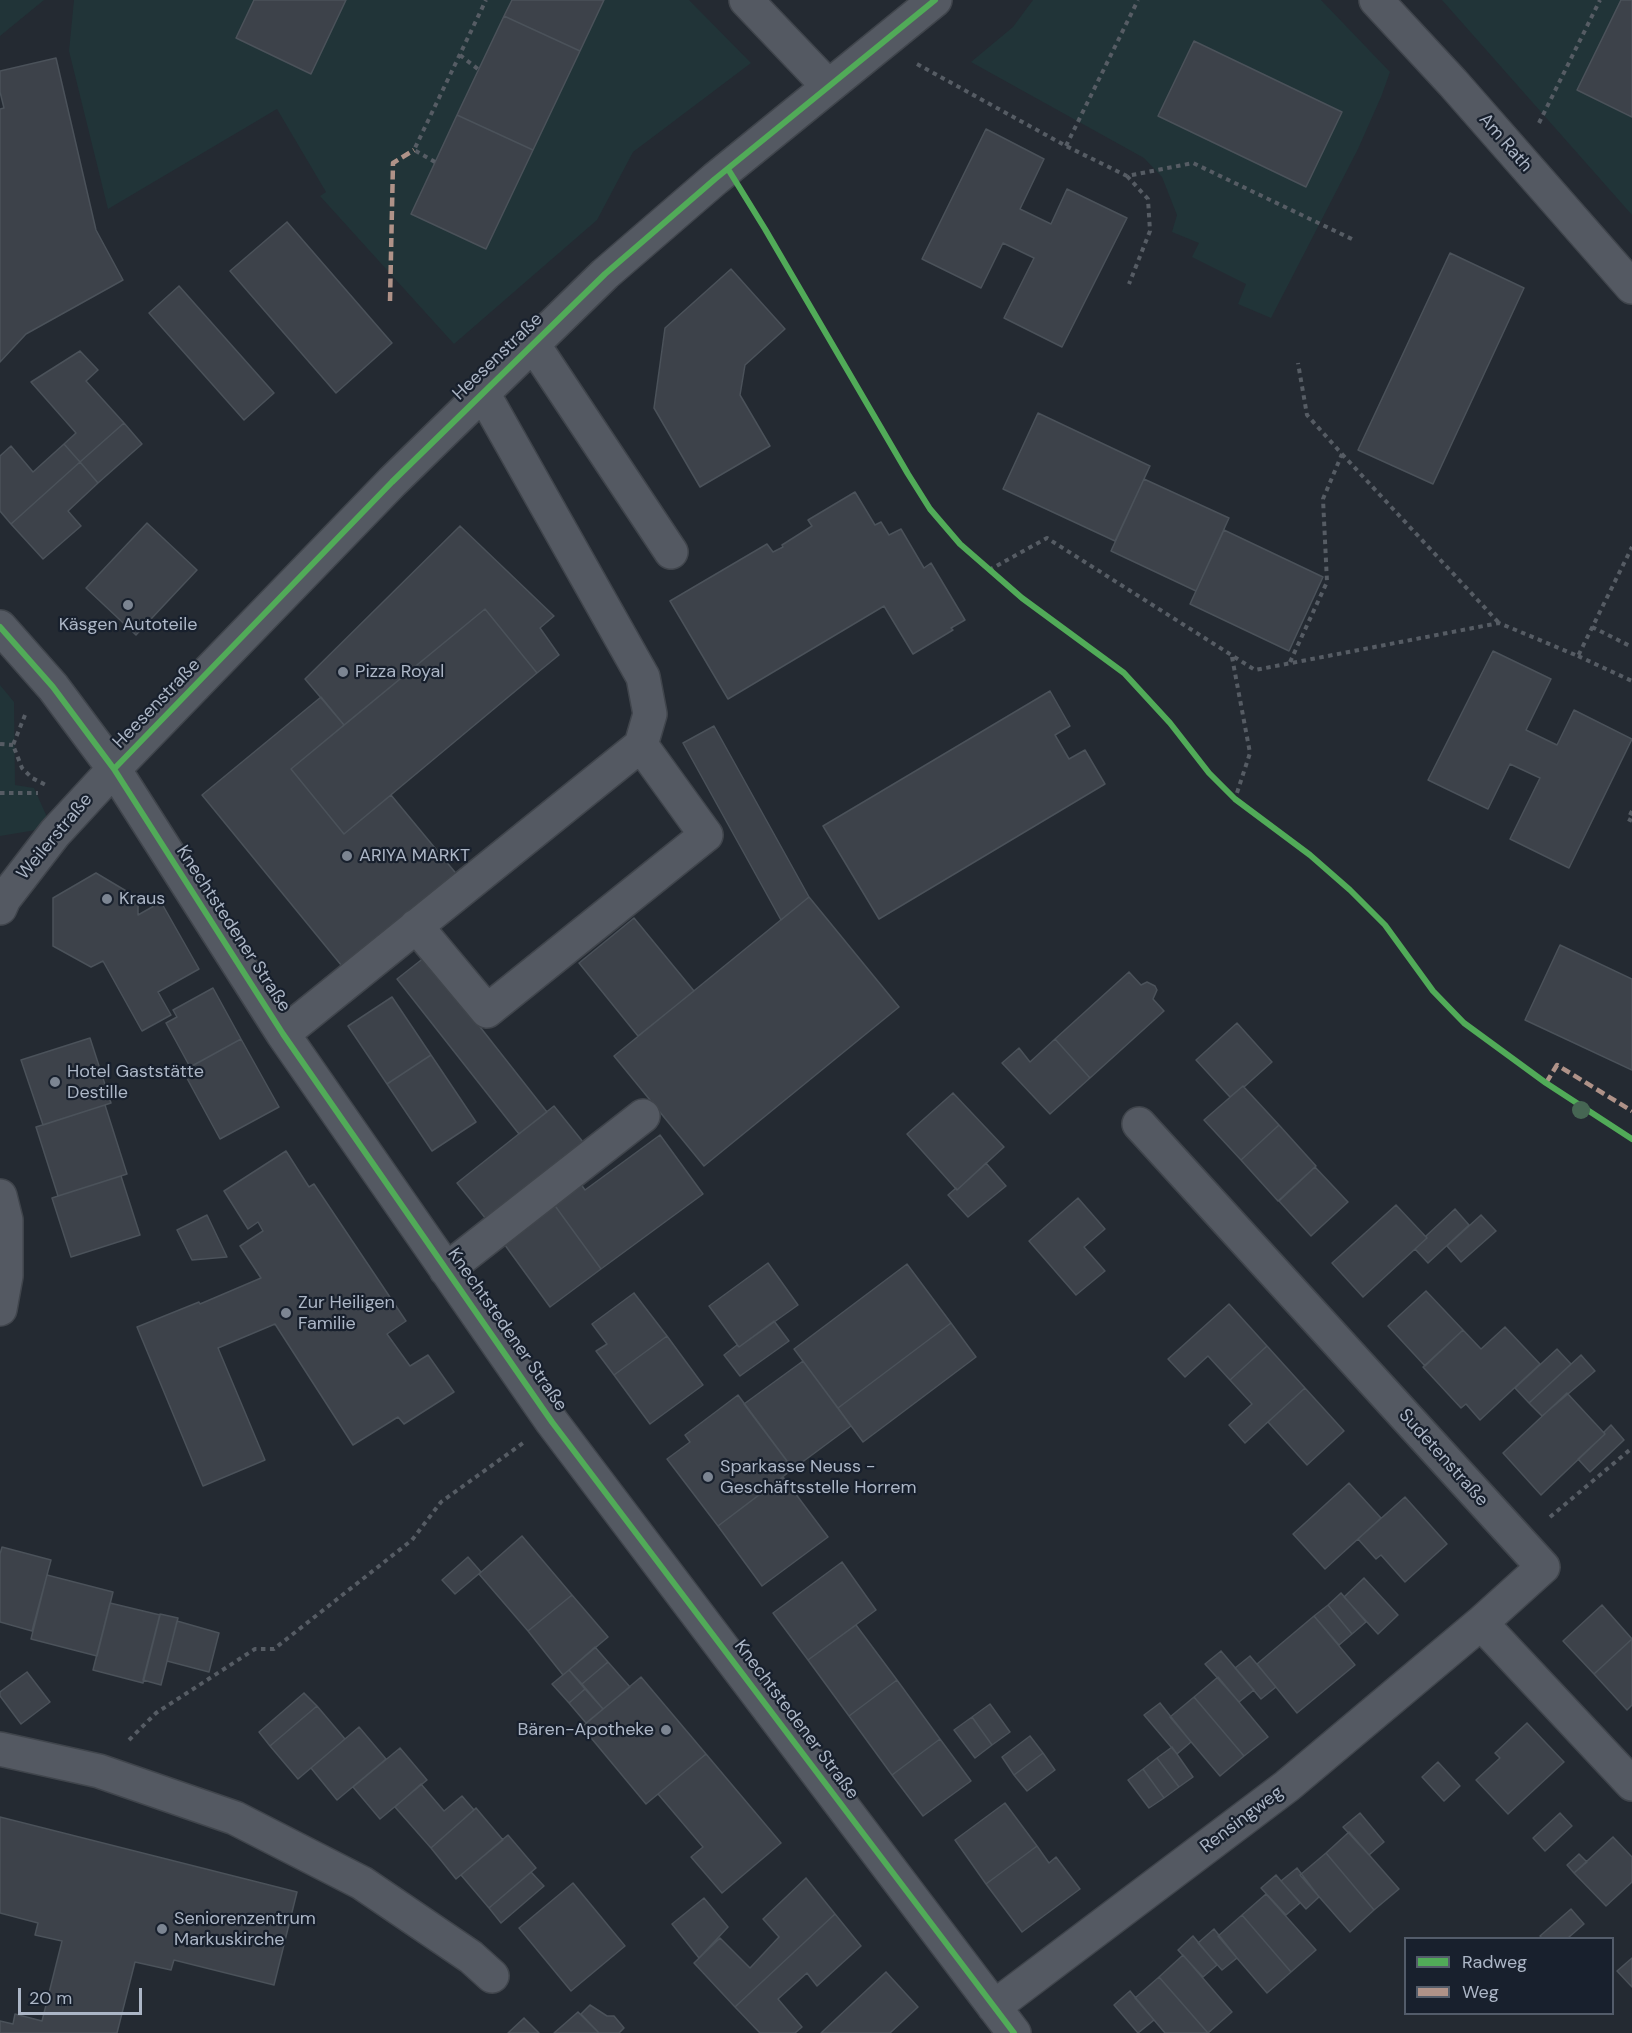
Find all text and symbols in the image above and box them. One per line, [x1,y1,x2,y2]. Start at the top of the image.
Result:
street label: Am Rath [1474,109,1536,177]
street label: Heesenstraße [449,309,547,405]
marker: Käsgen Autoteile [121,598,135,612]
place label: Käsgen Autoteile [59,614,197,636]
street label: Heesenstraße [109,655,205,753]
place label: Pizza Royal [355,661,444,683]
marker: Pizza Royal [336,665,350,679]
street label: Weilerstraße [13,789,97,885]
street label: Knechtstedener Straße [171,842,295,1016]
place label: ARIYA MARKT [359,845,470,867]
marker: ARIYA MARKT [340,849,354,863]
place label: Kraus [119,888,165,910]
marker: Kraus [100,892,114,906]
place label: Hotel Gaststätte Destille [67,1061,204,1104]
marker: Hotel Gaststätte Destille [48,1075,62,1089]
street label: Knechtstedener Straße [443,1244,571,1416]
place label: Zur Heiligen Familie [298,1292,395,1334]
marker: Zur Heiligen Familie [279,1306,293,1320]
street label: Sudetenstraße [1394,1405,1492,1511]
place label: Sparkasse Neuss - Geschäftsstelle Horrem [720,1456,916,1498]
marker: Sparkasse Neuss - Geschäftsstelle Horrem [701,1470,715,1484]
street label: Knechtstedener Straße [729,1636,863,1804]
place label: Bären-Apotheke [517,1719,654,1741]
marker: Bären-Apotheke [659,1723,673,1737]
street label: Rensingweg [1196,1782,1288,1858]
place label: Seniorenzentrum Markuskirche [174,1908,316,1950]
marker: Seniorenzentrum Markuskirche [155,1922,169,1936]
legend [1404,1937,1614,2015]
text: Radweg [1462,1950,1527,1974]
scale bar [21,1976,146,2014]
text: Weg [1462,1980,1499,2004]
text: 20 m [29,1986,72,2010]

